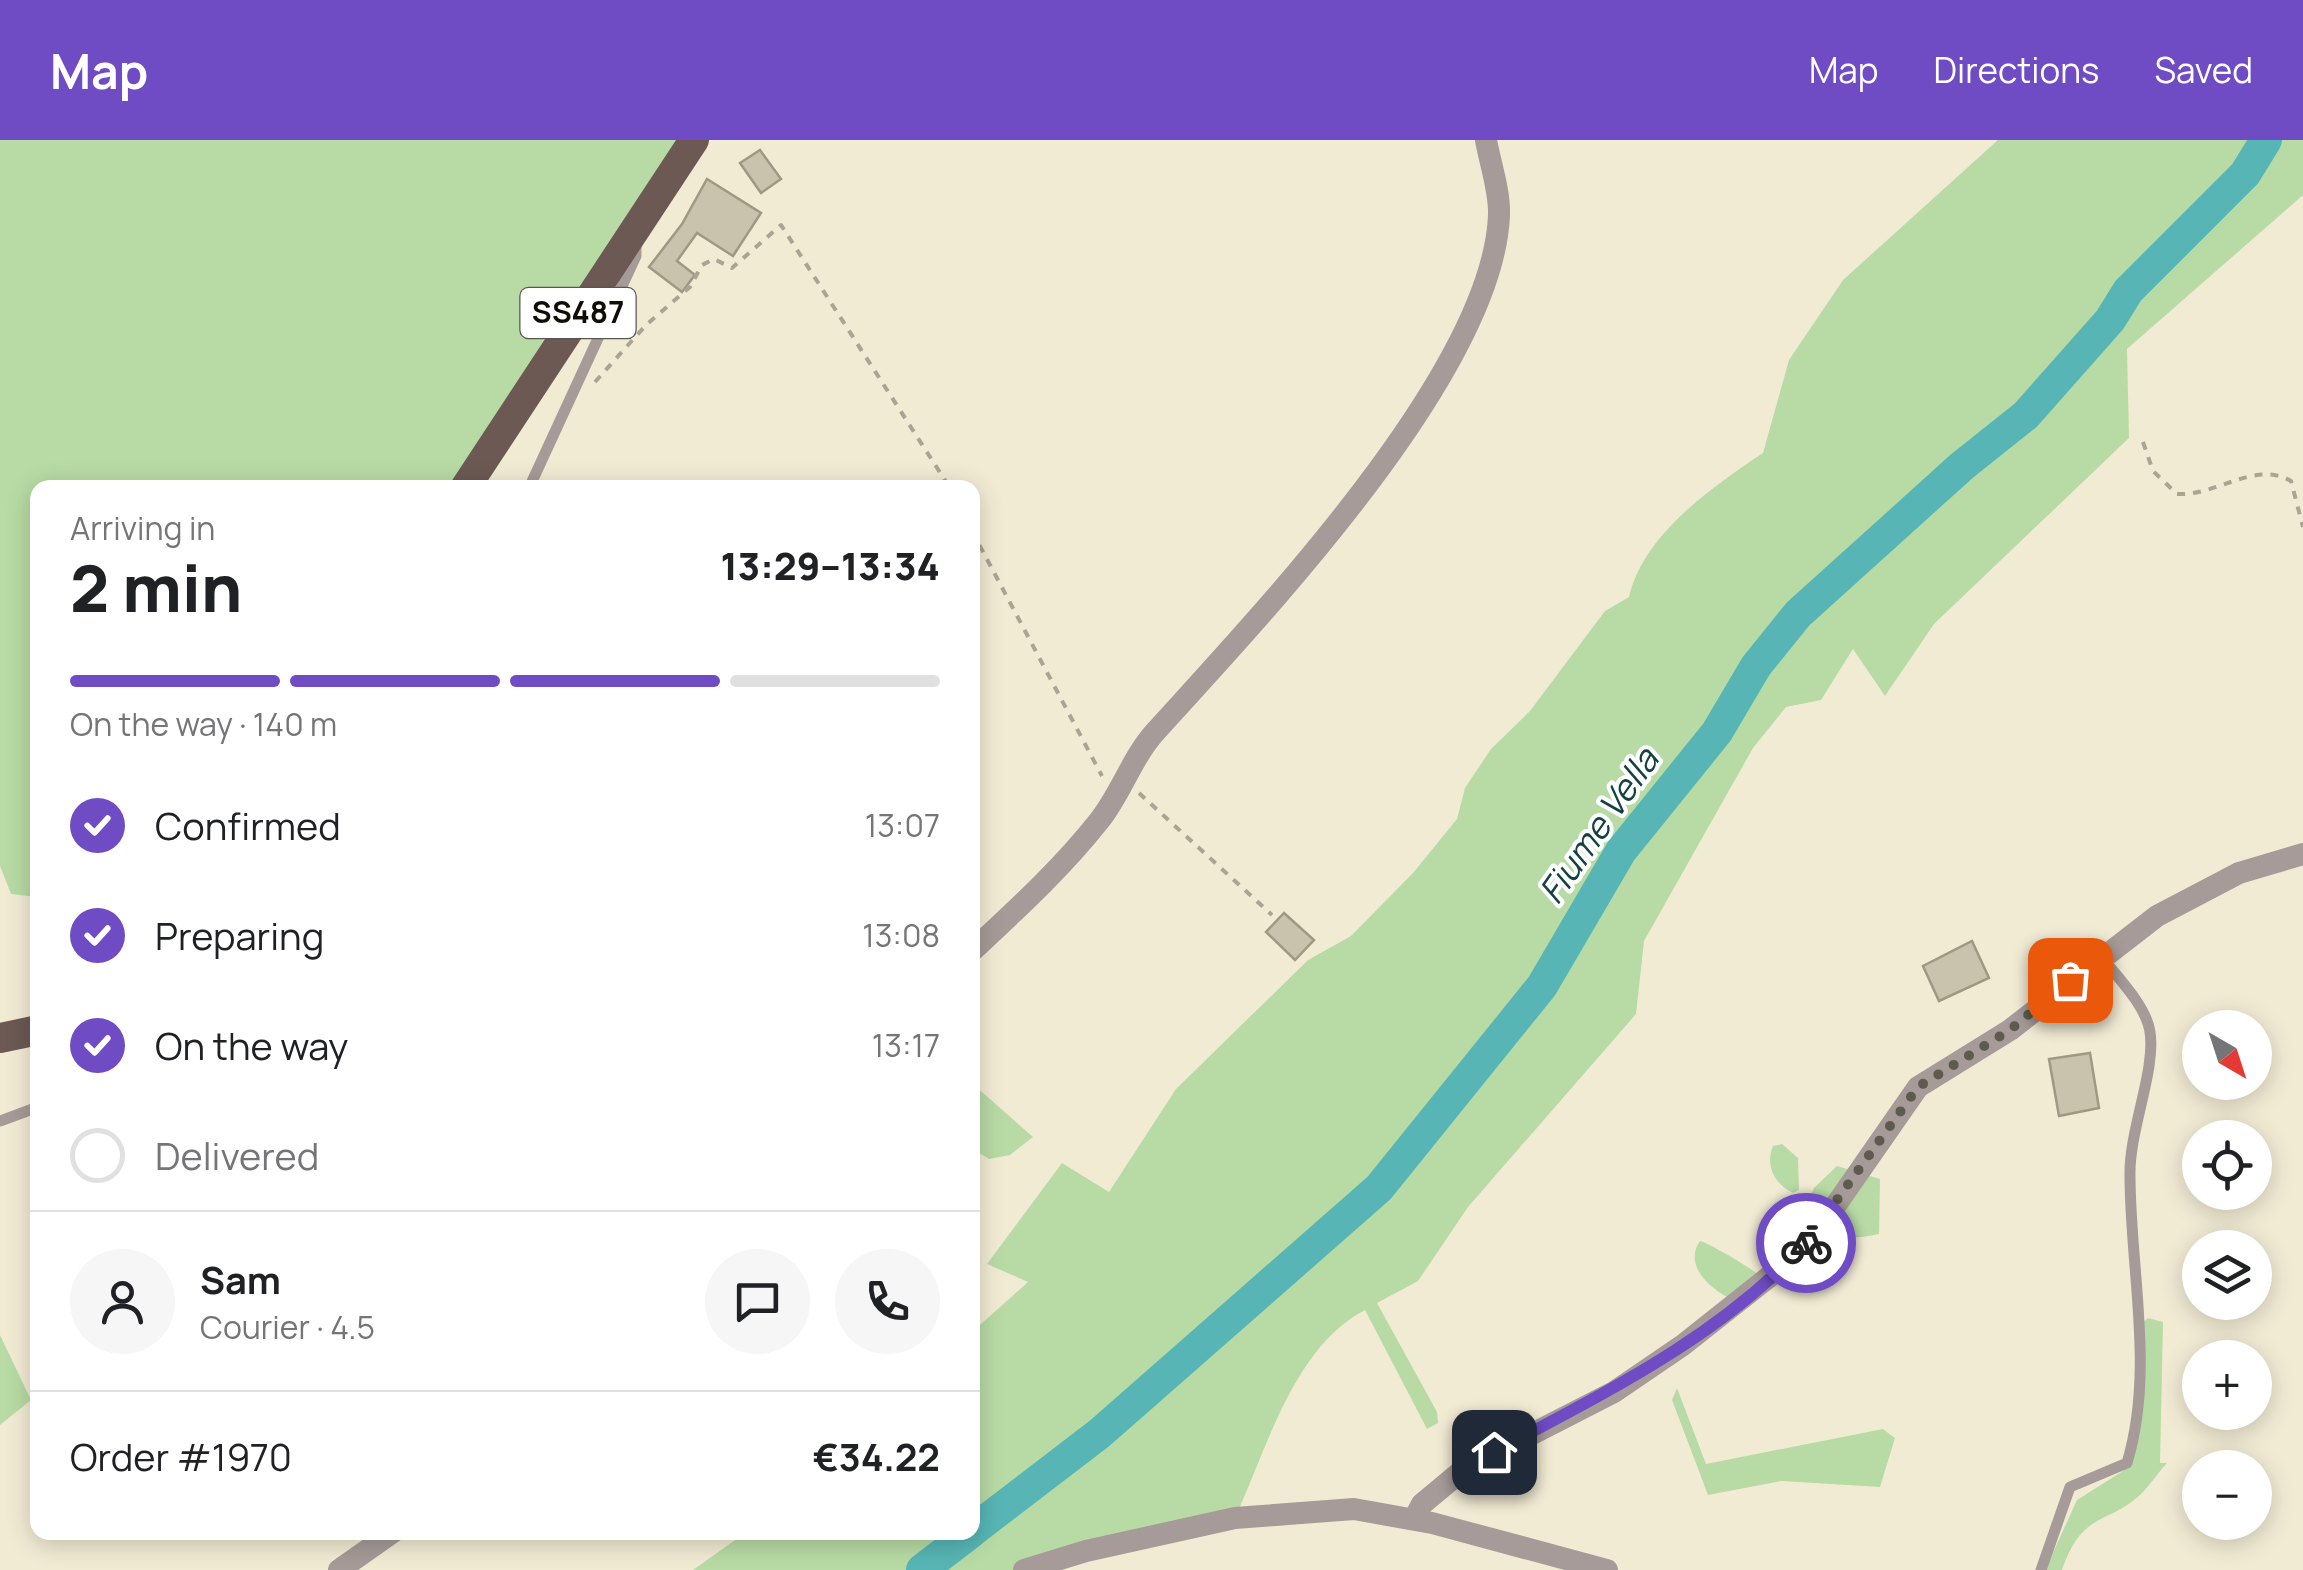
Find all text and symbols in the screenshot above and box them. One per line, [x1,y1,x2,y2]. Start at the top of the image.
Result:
text: Map [50,38,148,103]
text: Map [1809,46,1879,94]
text: Directions [1934,46,2099,94]
text: Saved [2154,46,2253,94]
road number: SS487 [520,288,636,338]
text: Arriving in [70,506,215,550]
text: 13:29–13:34 [721,539,940,591]
text: 2 min [70,543,242,632]
text: On the way · 140 m [70,702,337,746]
water label: Fiume Vella [1527,737,1670,912]
icon: check [70,798,125,853]
text: Confirmed [155,799,341,851]
text: 13:07 [865,803,940,847]
icon: check [70,908,125,963]
text: Preparing [155,909,324,961]
text: 13:08 [862,913,940,957]
pin [2028,938,2113,1023]
icon: bag [2043,953,2098,1008]
north arrow [2182,1010,2272,1100]
map controls [2182,1010,2272,1540]
icon: check [70,1018,125,1073]
text: On the way [155,1019,348,1071]
text: 13:17 [872,1023,940,1067]
button: locate [2182,1120,2272,1210]
text: Delivered [155,1129,319,1181]
courier [1756,1193,1856,1293]
icon: bike [1779,1216,1834,1271]
button: layers [2182,1230,2272,1320]
button: person [70,1249,175,1354]
button: chat [705,1249,810,1354]
button: phone [835,1249,940,1354]
text: Sam [200,1253,281,1305]
text: Courier · 4.5 [200,1305,375,1349]
button: + [2182,1340,2272,1430]
pin [1452,1410,1537,1495]
icon: home [1467,1425,1522,1480]
text: Order #1970 [70,1430,292,1482]
text: €34.22 [813,1430,940,1482]
button: − [2182,1450,2272,1540]

